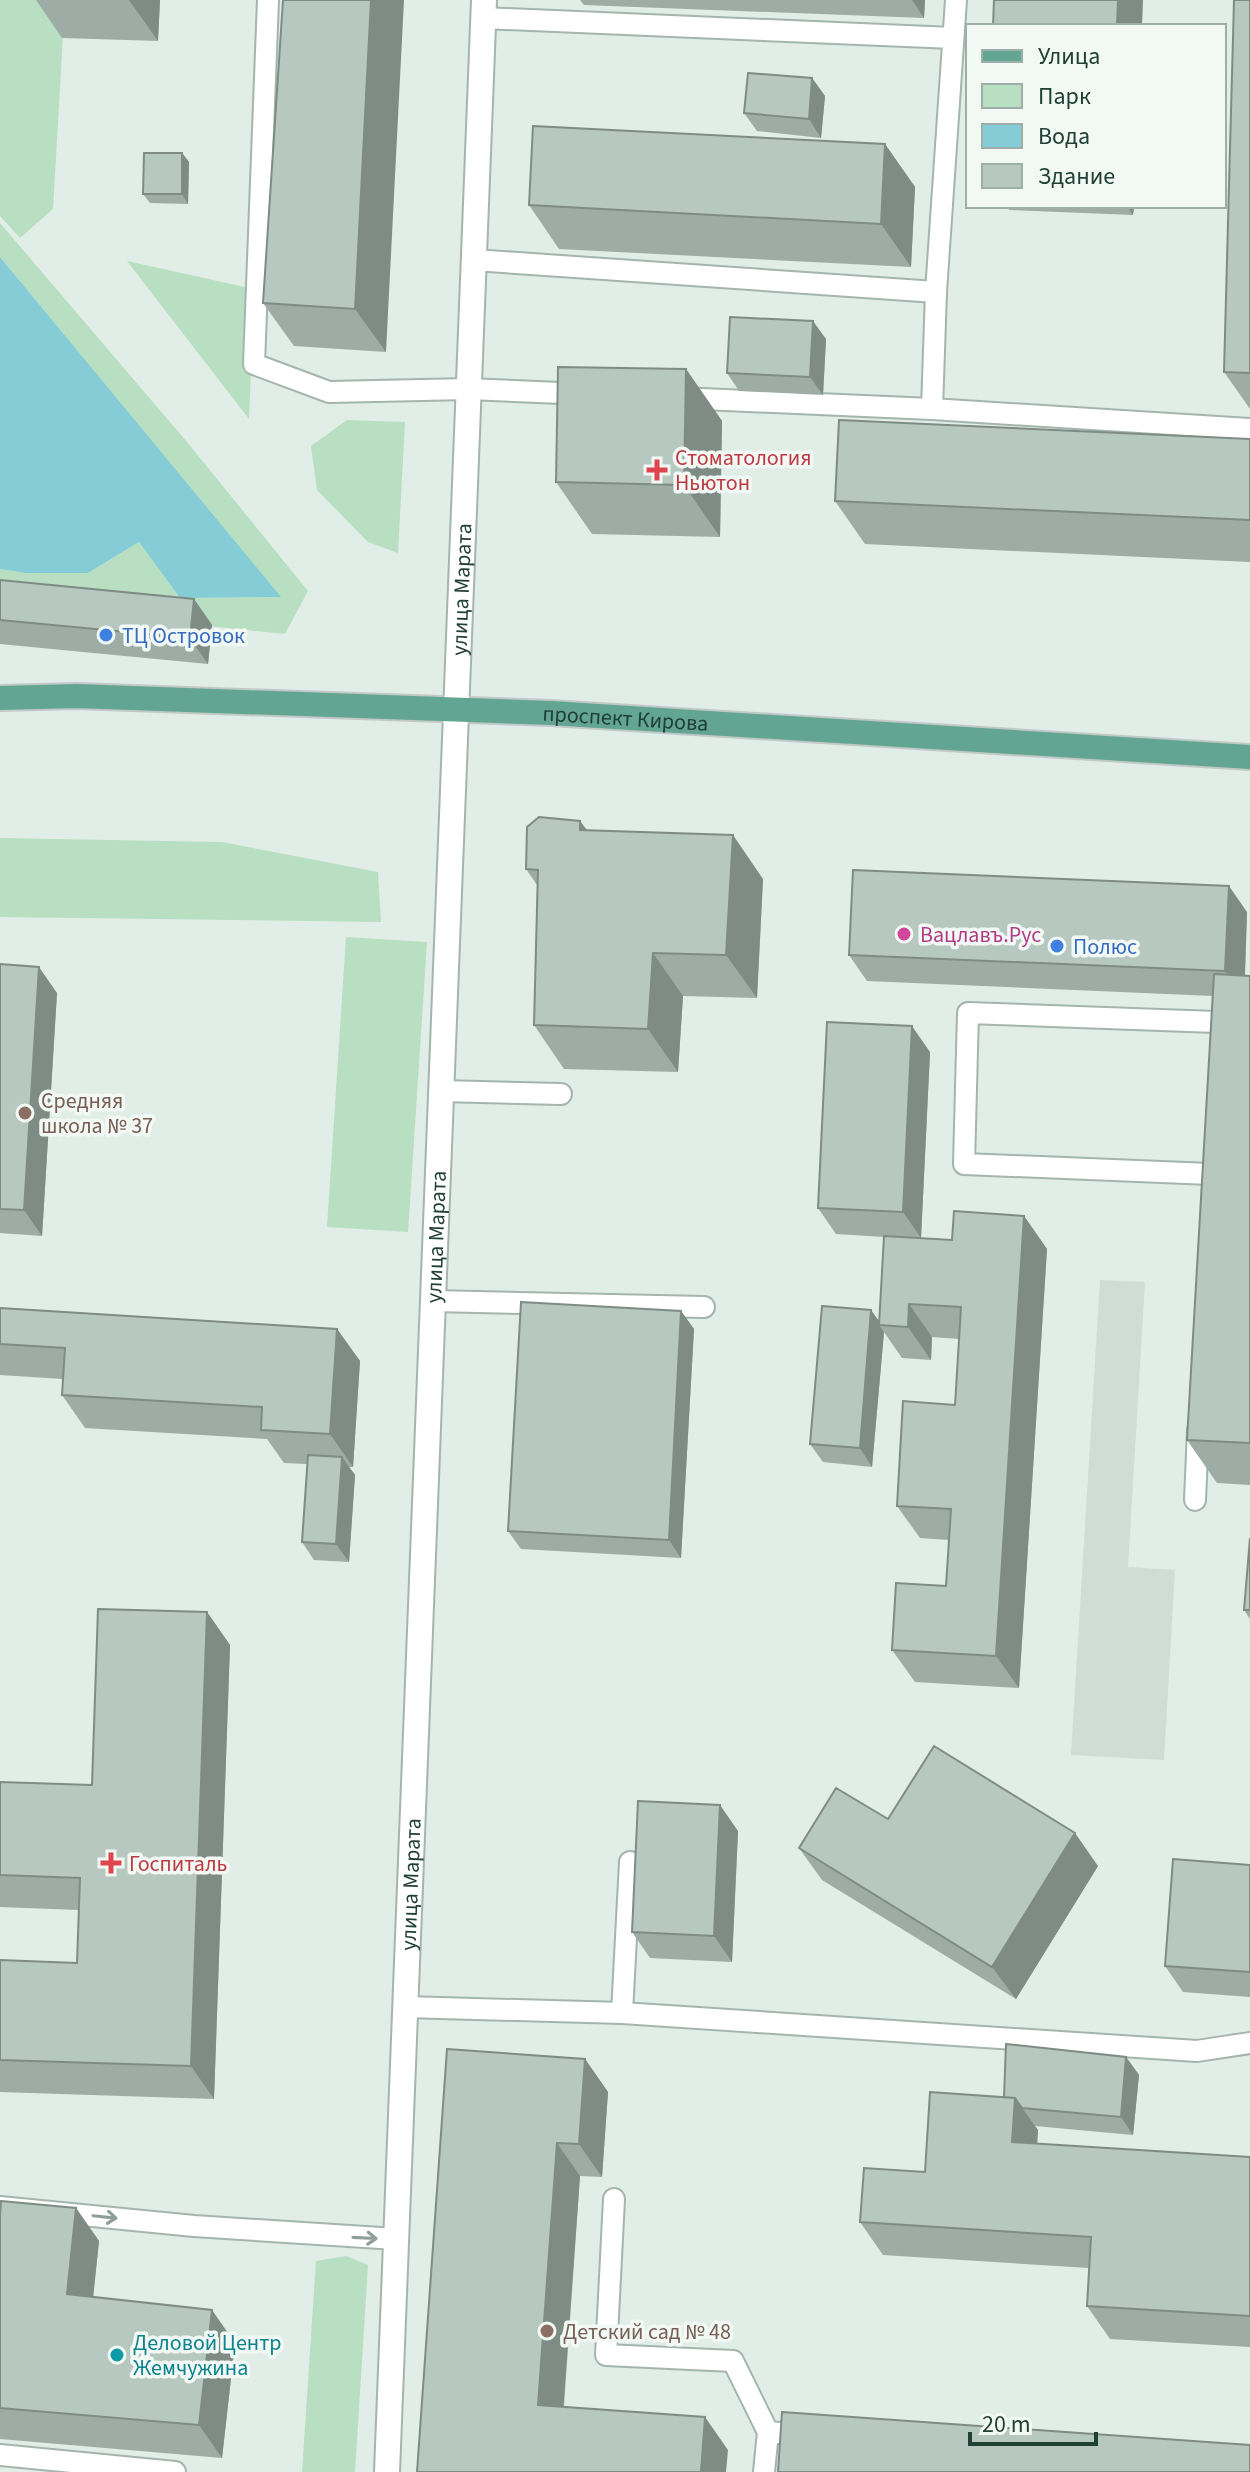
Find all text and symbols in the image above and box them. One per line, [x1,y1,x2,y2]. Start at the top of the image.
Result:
legend [966,24,1226,208]
text: Улица [1038,39,1100,74]
text: Парк [1038,79,1091,114]
text: Вода [1038,119,1090,154]
text: Здание [1038,159,1115,194]
place label: Стоматология Ньютон [675,442,812,499]
marker: Стоматология Ньютон [646,459,668,481]
street label: улица Марата [443,523,480,656]
place label: ТЦ Островок [122,620,245,652]
marker: ТЦ Островок [97,626,115,644]
street label: проспект Кирова [542,698,709,740]
place label: Вацлавъ.Рус [920,919,1041,951]
marker: Вацлавъ.Рус [895,925,913,943]
place label: Полюс [1073,931,1137,963]
marker: Полюс [1048,937,1066,955]
place label: Средняя школа № 37 [41,1085,153,1142]
marker: Средняя школа № 37 [16,1104,34,1122]
street label: улица Марата [418,1170,455,1304]
street label: улица Марата [392,1818,430,1951]
place label: Госпиталь [129,1848,227,1880]
marker: Госпиталь [100,1852,122,1874]
one-way arrow [92,2210,118,2225]
one-way arrow [351,2230,378,2245]
place label: Детский сад № 48 [563,2316,731,2348]
marker: Детский сад № 48 [538,2322,556,2340]
place label: Деловой Центр Жемчужина [133,2327,282,2384]
marker: Деловой Центр Жемчужина [108,2346,126,2364]
scale bar [970,2396,1096,2446]
text: 20 m [982,2407,1031,2442]

